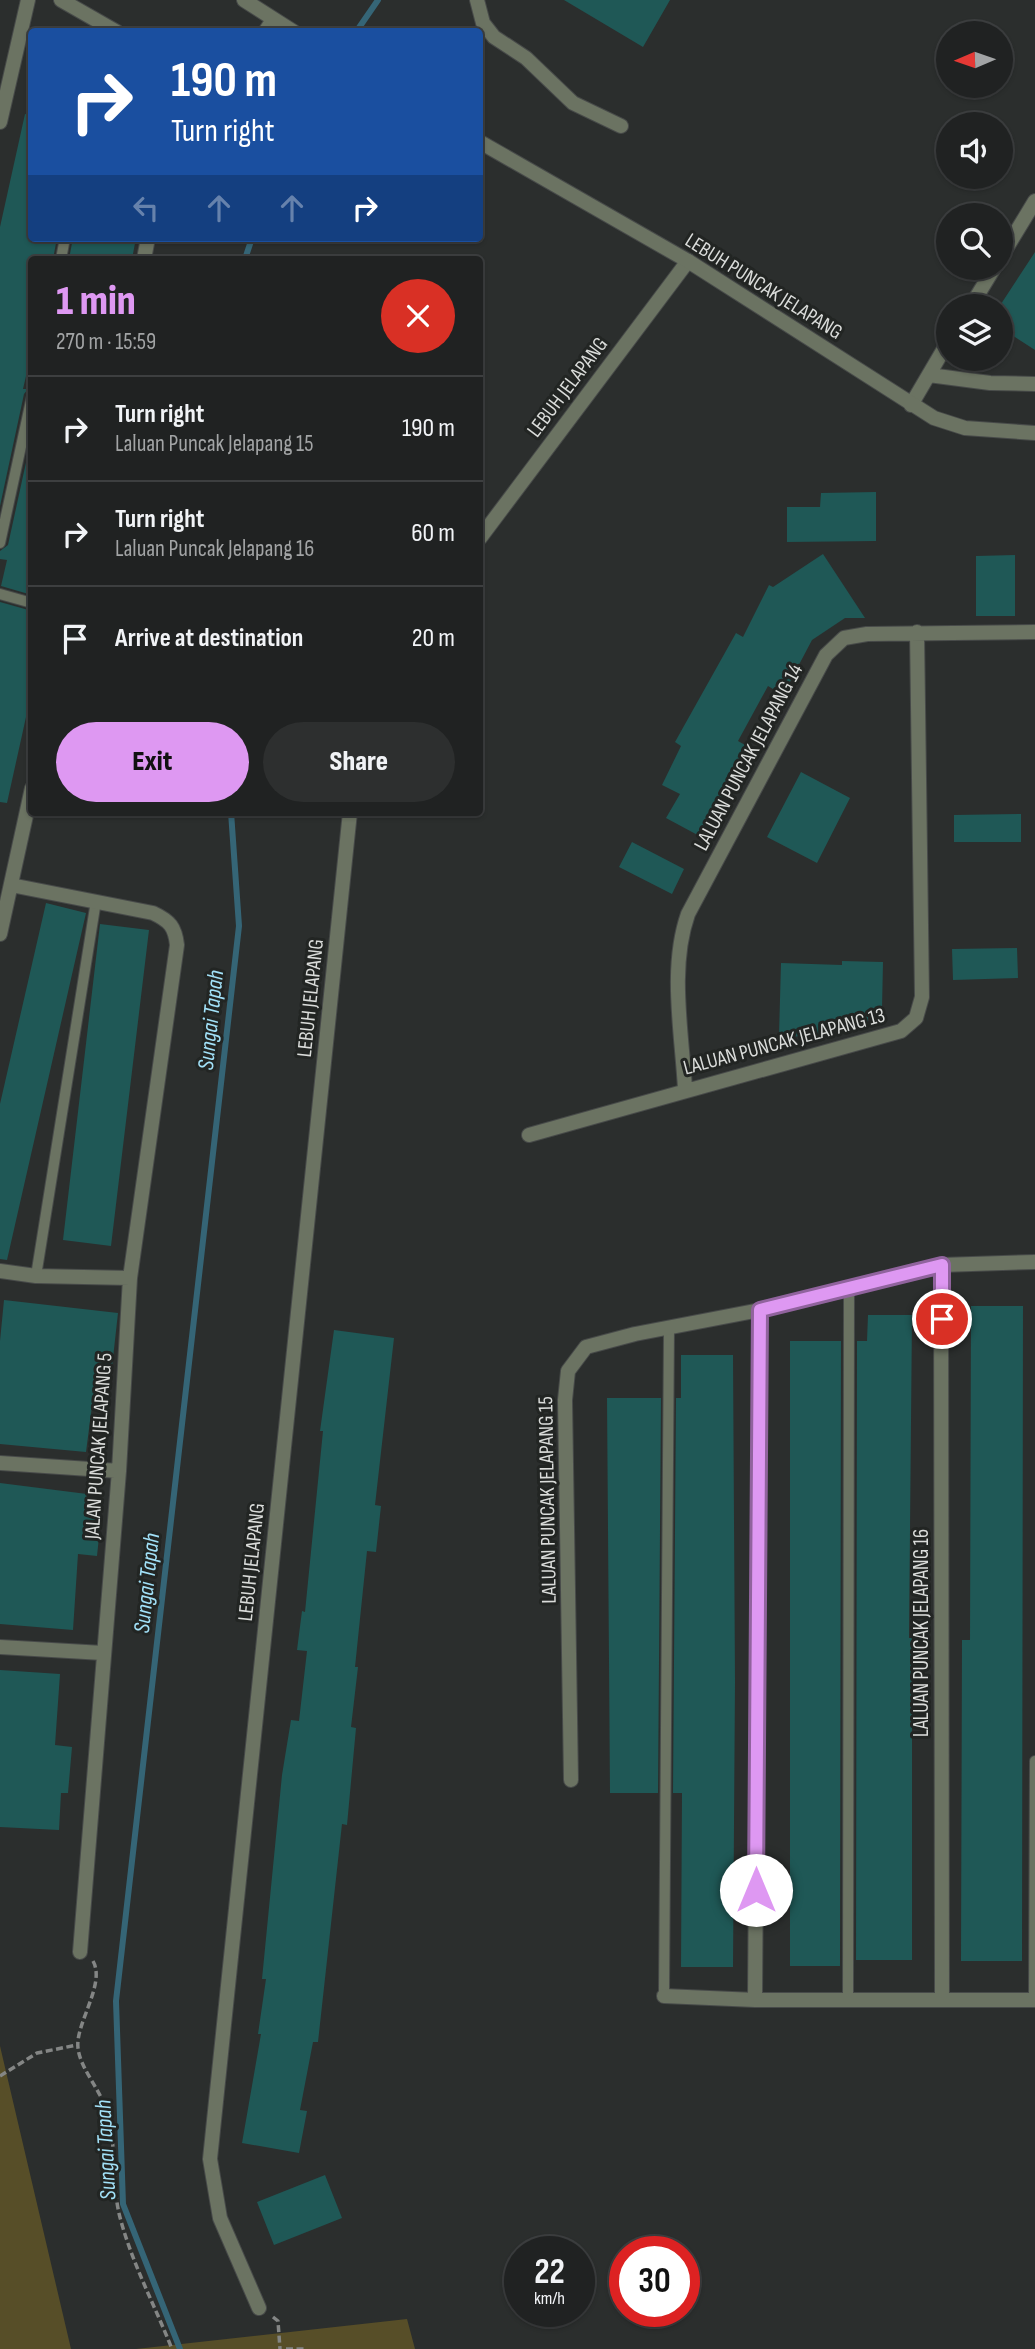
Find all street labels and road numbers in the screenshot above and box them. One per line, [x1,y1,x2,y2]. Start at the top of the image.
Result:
street label: LEBUH PUNCAK JELAPANG [680,228,847,345]
street label: LEBUH JELAPANG [522,332,613,442]
street label: LALUAN PUNCAK JELAPANG 14 [689,659,808,855]
street label: LEBUH JELAPANG [292,938,329,1058]
street label: LALUAN PUNCAK JELAPANG 13 [681,1003,888,1080]
street label: JALAN PUNCAK JELAPANG 5 [79,1352,117,1541]
street label: LALUAN PUNCAK JELAPANG 15 [533,1396,562,1604]
street label: LEBUH JELAPANG [233,1502,270,1622]
street label: LALUAN PUNCAK JELAPANG 16 [909,1529,934,1737]

